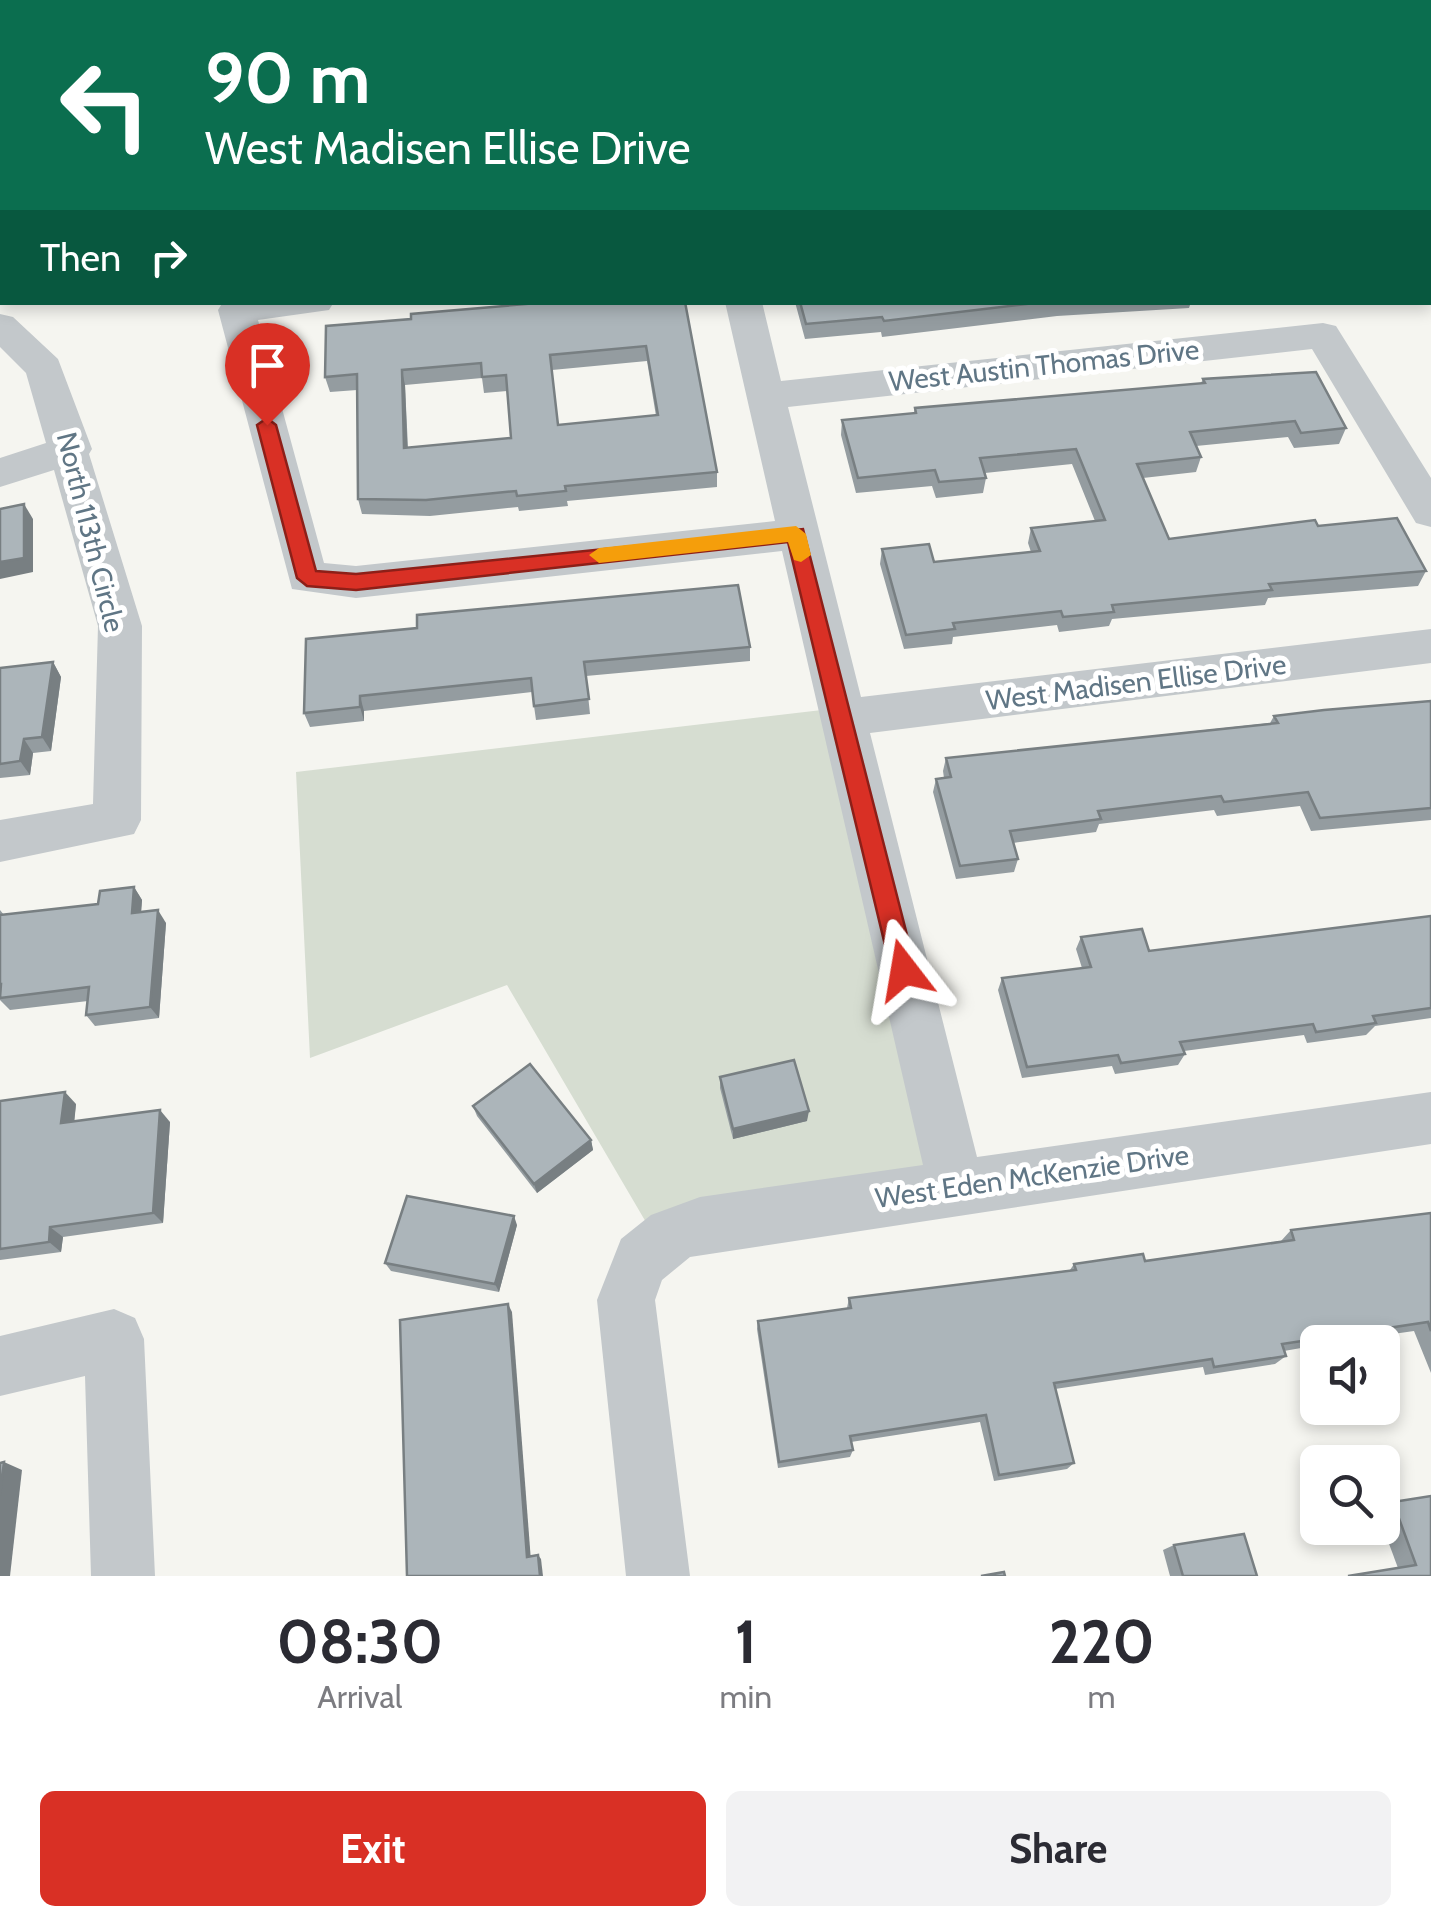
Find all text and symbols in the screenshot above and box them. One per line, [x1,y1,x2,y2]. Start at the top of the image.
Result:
text: 90 m [205,35,370,121]
icon: left [40,40,170,170]
text: West Madisen Ellise Drive [205,121,691,175]
icon: right [141,230,196,285]
text: Then [40,234,121,281]
pin [225,323,310,426]
street label: West Austin Thomas Drive [887,332,1201,398]
icon: arrive [240,338,295,393]
street label: North 113th Circle [50,429,132,635]
street label: West Madisen Ellise Drive [984,647,1288,717]
position arrow [852,918,956,1022]
street label: West Eden McKenzie Drive [873,1137,1191,1215]
map controls [1300,1325,1400,1545]
button: sound [1300,1325,1400,1425]
button: search [1300,1445,1400,1545]
text: 08:30 [276,1605,443,1678]
text: 1 [735,1605,757,1678]
text: 220 [1049,1605,1155,1678]
text: Arrival [317,1677,402,1716]
text: min [720,1677,772,1716]
text: m [1088,1677,1116,1716]
button: Exit [40,1791,706,1906]
button: Share [726,1791,1391,1906]

